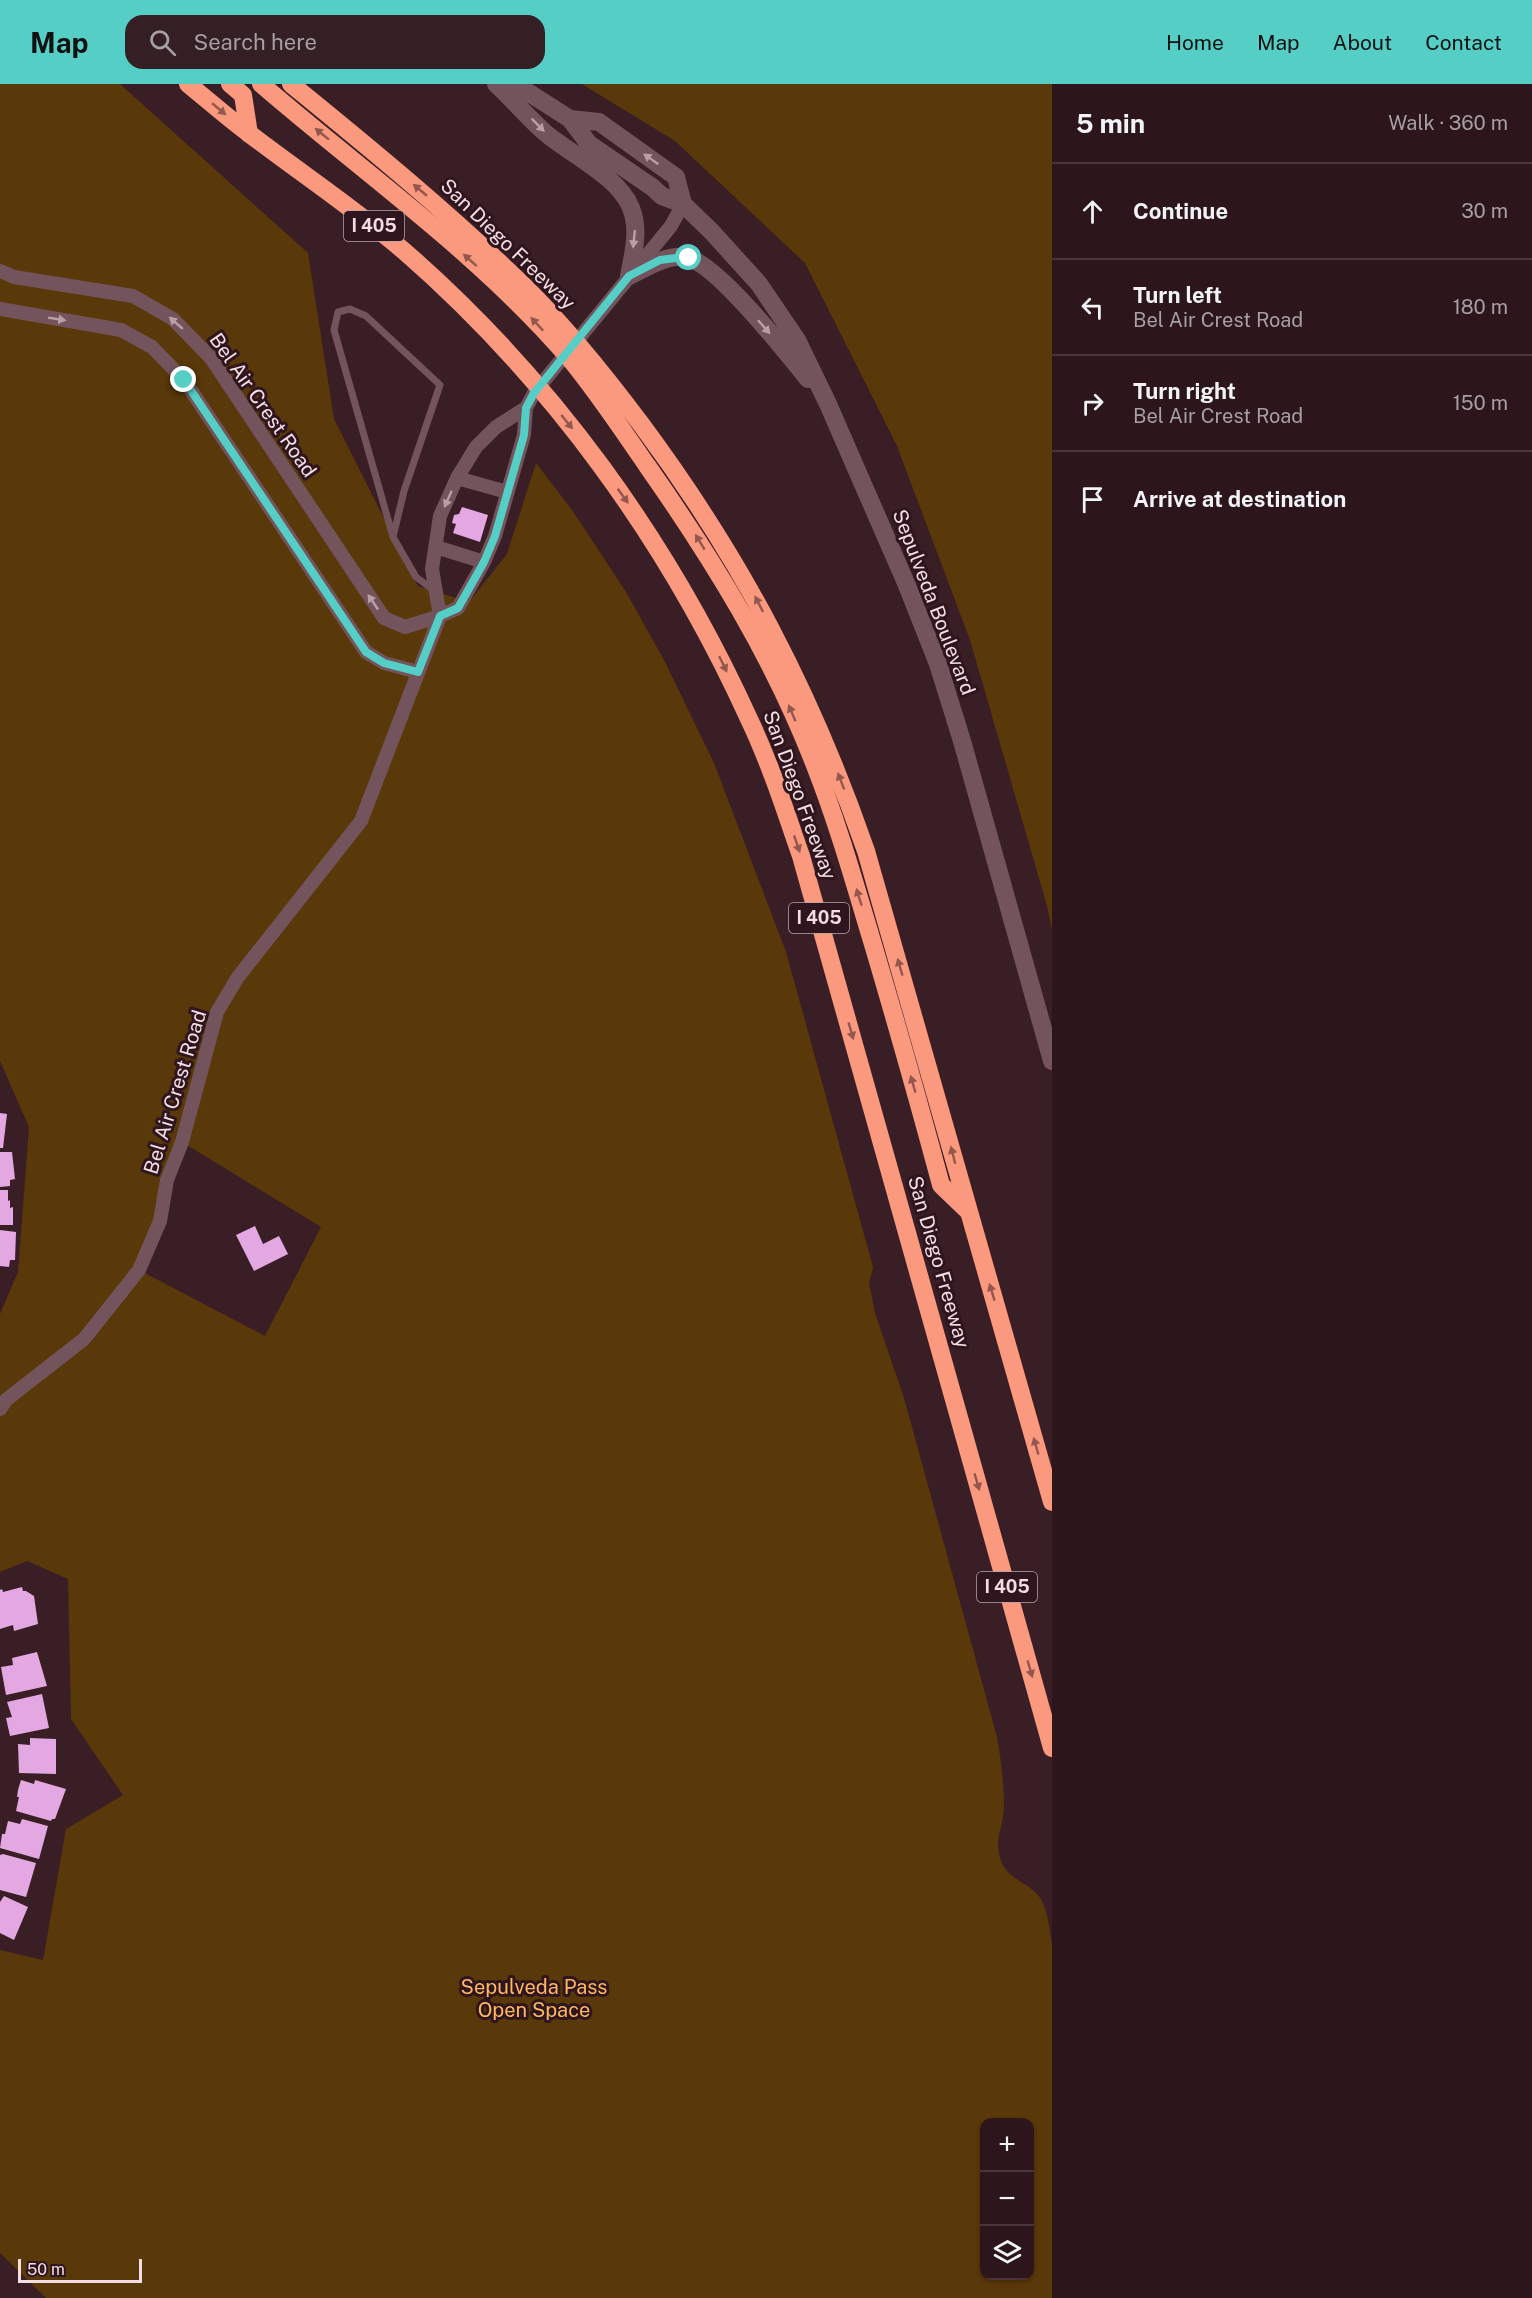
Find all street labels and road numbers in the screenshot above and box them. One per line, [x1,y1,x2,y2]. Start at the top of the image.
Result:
street label: San Diego Freeway [436,174,581,315]
road number: I 405 [344,211,404,241]
street label: Bel Air Crest Road [204,328,322,482]
street label: Sepulveda Boulevard [888,506,980,698]
street label: San Diego Freeway [758,707,842,883]
road number: I 405 [789,903,849,933]
street label: Bel Air Crest Road [139,1007,211,1177]
street label: San Diego Freeway [903,1173,975,1351]
road number: I 405 [977,1572,1037,1602]

